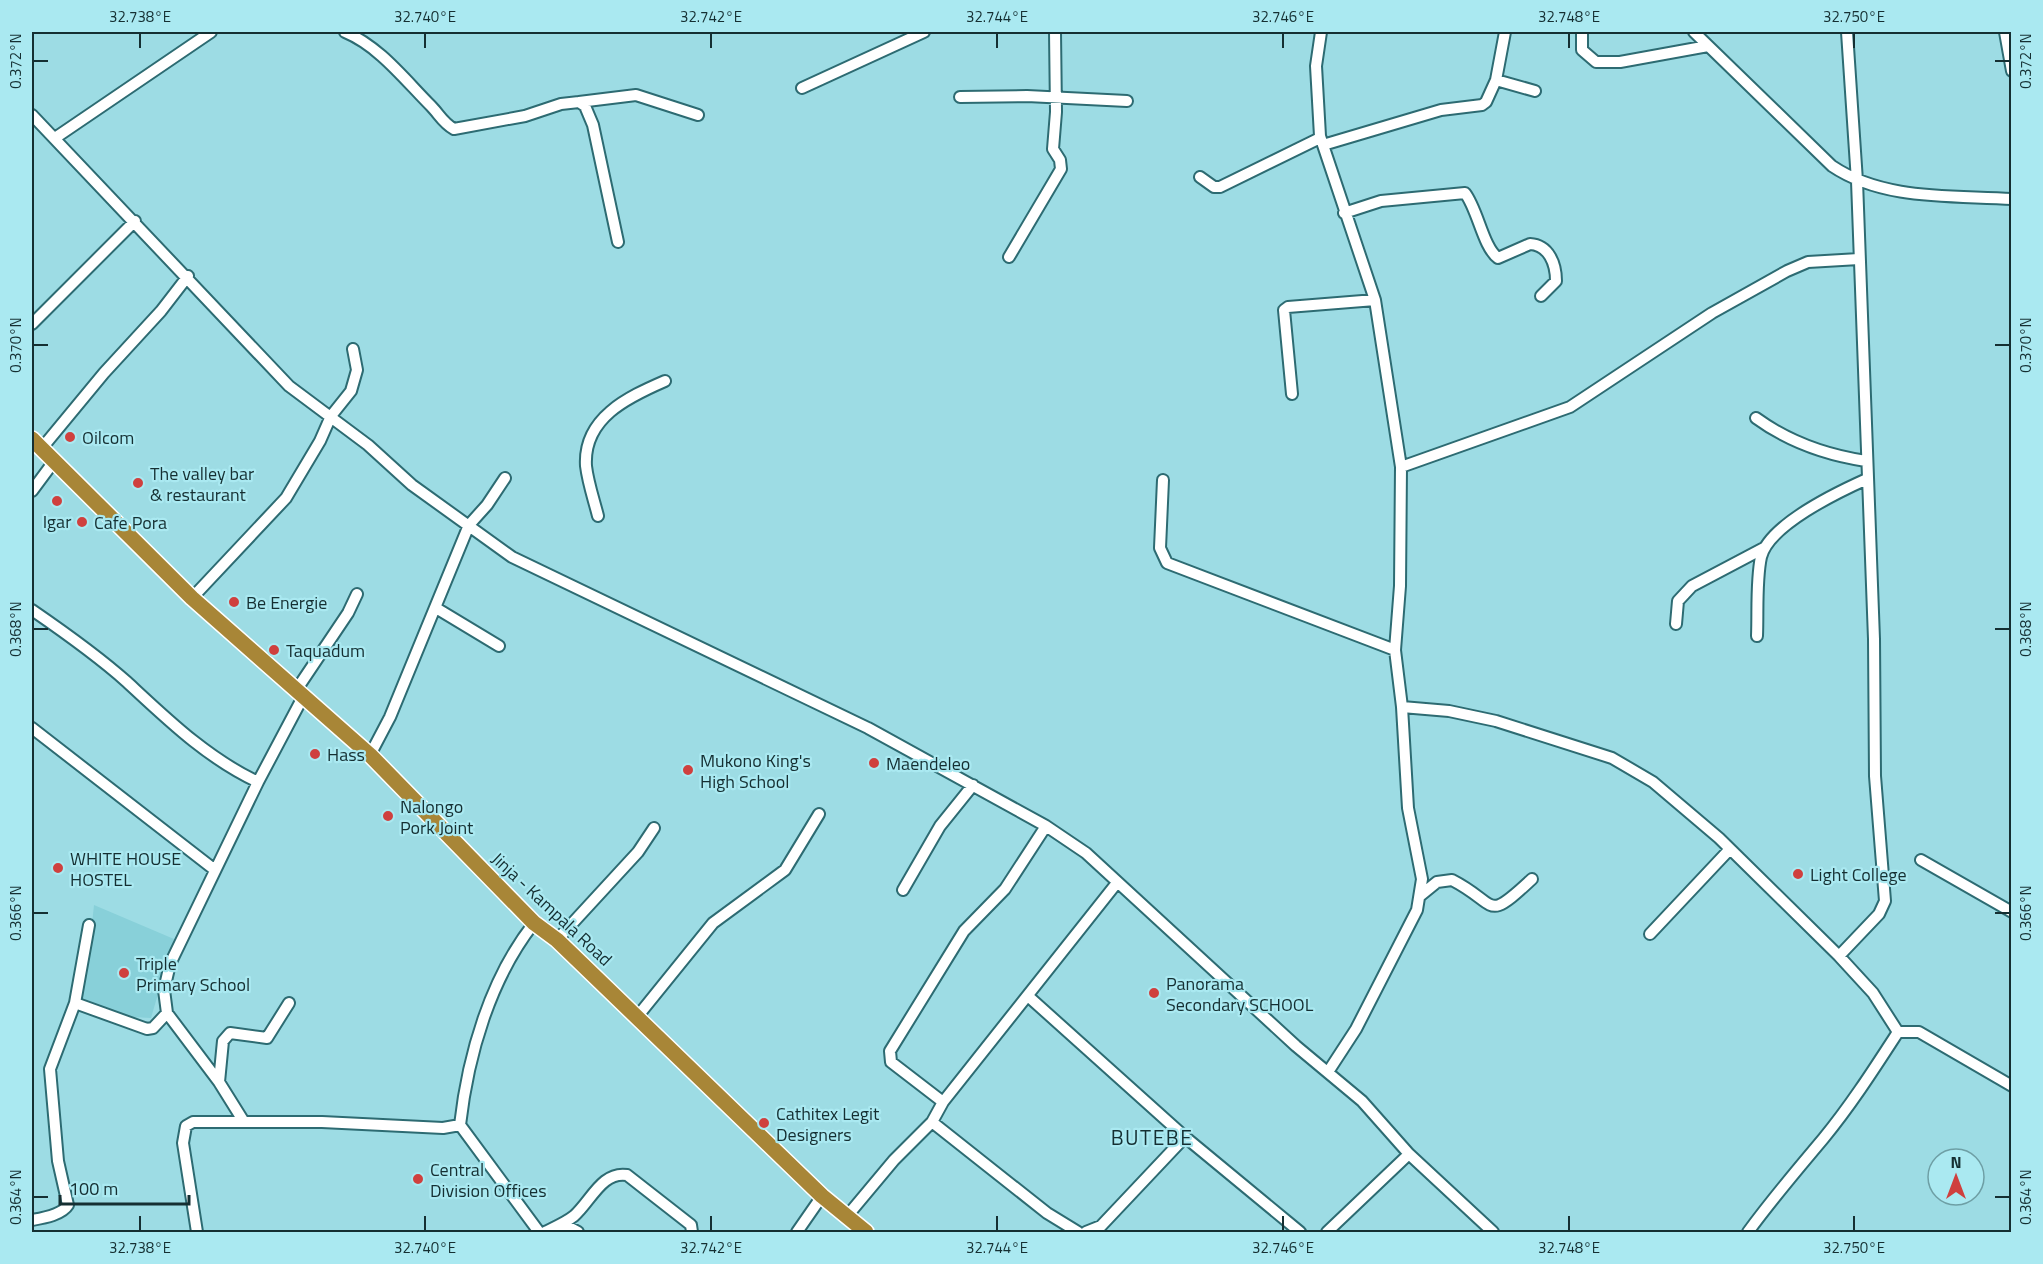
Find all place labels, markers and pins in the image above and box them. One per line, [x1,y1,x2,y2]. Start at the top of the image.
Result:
place label: Oilcom [82,424,134,451]
marker: Oilcom [63,430,77,444]
place label: The valley bar & restaurant [150,460,254,508]
marker: The valley bar & restaurant [131,476,145,490]
marker: Igar [50,494,64,508]
place label: Igar [43,508,71,535]
place label: Cafe Pora [94,509,167,536]
marker: Cafe Pora [75,515,89,529]
place label: Be Energie [246,589,327,616]
marker: Be Energie [227,595,241,609]
place label: Taquadum [286,637,365,664]
marker: Taquadum [267,643,281,657]
place label: Hass [327,741,365,768]
marker: Hass [308,747,322,761]
place label: Mukono King's High School [700,747,811,795]
place label: Maendeleo [886,750,970,777]
marker: Maendeleo [867,756,881,770]
marker: Mukono King's High School [681,763,695,777]
place label: Nalongo Pork Joint [400,793,474,841]
marker: Nalongo Pork Joint [381,809,395,823]
place label: WHITE HOUSE HOSTEL [70,845,181,893]
marker: WHITE HOUSE HOSTEL [51,861,65,875]
place label: Light College [1810,861,1907,888]
marker: Light College [1791,867,1805,881]
place label: Triple Primary School [136,950,250,998]
marker: Triple Primary School [117,966,131,980]
place label: Panorama Secondary SCHOOL [1166,970,1314,1018]
marker: Panorama Secondary SCHOOL [1147,986,1161,1000]
place label: Cathitex Legit Designers [776,1100,880,1148]
marker: Cathitex Legit Designers [757,1116,771,1130]
place label: Central Division Offices [430,1156,547,1204]
marker: Central Division Offices [411,1172,425,1186]

